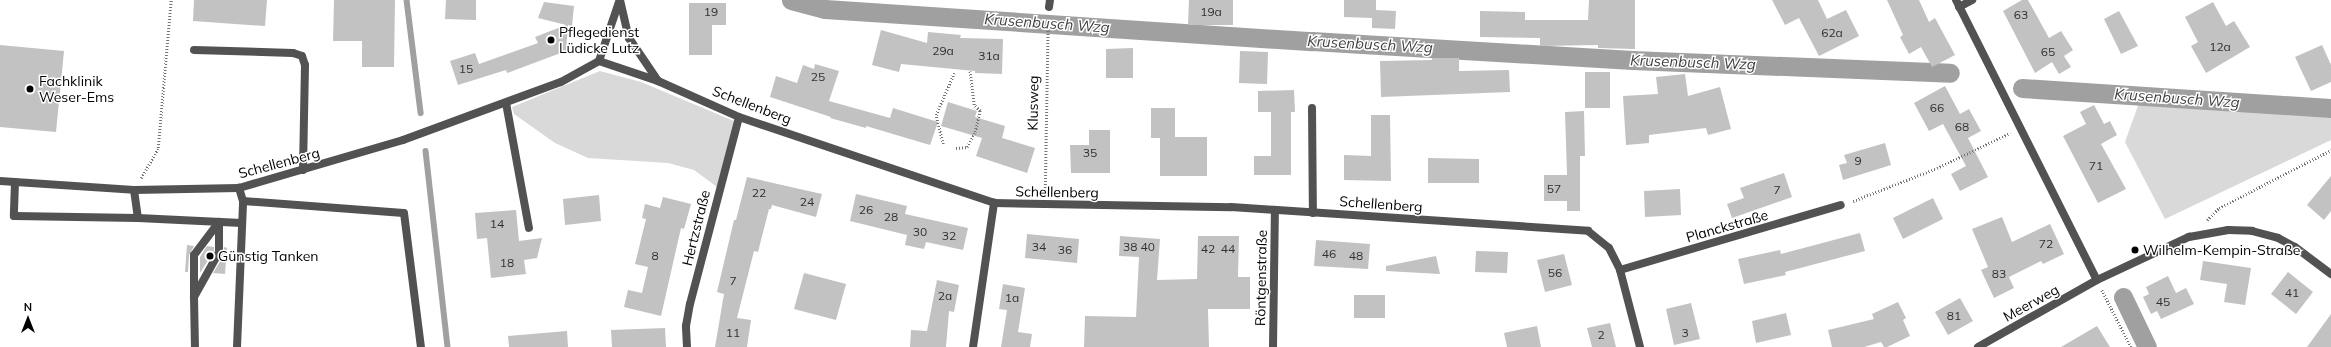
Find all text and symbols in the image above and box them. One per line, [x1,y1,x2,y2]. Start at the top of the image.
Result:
house number: 19 [704,5,718,19]
house number: 19a [1200,5,1222,19]
house number: 63 [2014,8,2028,22]
water label: Krusenbusch Wzg [984,10,1110,36]
place label: Pflegedienst Lüdicke Lutz [559,24,639,56]
house number: 62a [1821,26,1843,40]
water label: Krusenbusch Wzg [1307,32,1433,56]
marker: Pflegedienst Lüdicke Lutz [546,35,556,45]
house number: 12a [2209,40,2231,54]
house number: 29a [932,44,954,58]
house number: 65 [2041,45,2055,59]
house number: 31a [978,49,1000,63]
water label: Krusenbusch Wzg [1630,51,1756,73]
house number: 15 [459,62,473,76]
house number: 25 [811,70,825,84]
place label: Fachklinik Weser-Ems [39,73,114,106]
street label: Klusweg [1024,75,1042,131]
street label: Schellenberg [710,82,794,128]
marker: Fachklinik Weser-Ems [24,83,36,95]
water label: Krusenbusch Wzg [2114,85,2240,111]
house number: 66 [1930,101,1944,115]
house number: 68 [1955,120,1969,134]
street label: Schellenberg [237,144,321,182]
house number: 35 [1083,146,1097,160]
house number: 9 [1854,154,1862,168]
house number: 71 [2089,159,2103,173]
house number: 57 [1547,182,1561,196]
street label: Schellenberg [1015,183,1099,201]
house number: 7 [1773,183,1781,197]
house number: 22 [752,186,766,200]
street label: Hertzstraße [678,188,714,268]
street label: Schellenberg [1339,193,1423,215]
house number: 24 [800,195,814,209]
house number: 26 [859,203,873,217]
street label: Planckstraße [1684,206,1770,246]
house number: 28 [884,210,898,224]
house number: 14 [490,217,504,231]
house number: 30 [913,225,927,239]
house number: 32 [942,229,956,243]
street label: Röntgenstraße [1252,230,1270,326]
house number: 72 [2039,237,2053,251]
house number: 34 [1032,240,1046,254]
house number: 38 40 [1123,240,1155,254]
house number: 42 [1201,242,1215,256]
house number: 44 [1221,242,1235,256]
place label: Wilhelm-Kempin-Straße [2143,242,2300,258]
house number: 36 [1058,243,1072,257]
marker: Wilhelm-Kempin-Straße [2130,245,2140,255]
house number: 46 [1322,247,1336,261]
place label: Günstig Tanken [218,248,319,264]
house number: 8 [651,249,659,263]
house number: 48 [1349,249,1363,263]
marker: Günstig Tanken [205,251,215,261]
house number: 18 [500,256,514,270]
house number: 56 [1548,266,1562,280]
house number: 83 [1992,267,2006,281]
house number: 7 [729,274,737,288]
street label: Meerweg [2000,281,2062,325]
house number: 41 [2285,286,2299,300]
house number: 2a [938,289,952,303]
house number: 1a [1005,291,1019,305]
house number: 45 [2156,295,2170,309]
north arrow [8,299,48,339]
text: N [24,300,32,314]
house number: 81 [1947,309,1961,323]
house number: 11 [726,326,740,340]
house number: 3 [1681,326,1689,340]
house number: 2 [1597,328,1605,342]

